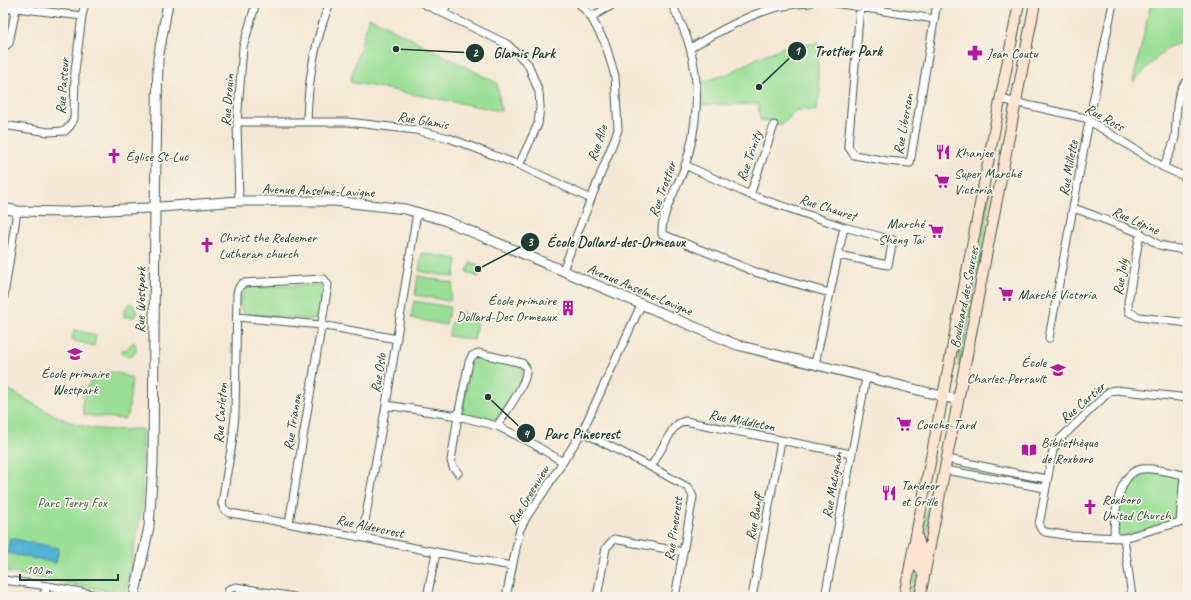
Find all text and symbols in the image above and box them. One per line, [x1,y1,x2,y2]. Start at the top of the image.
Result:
callout: Trottier Park [787,38,890,65]
callout: Glamis Park [465,40,563,67]
text: Trottier Park [814,42,883,61]
text: 1 [794,43,801,59]
text: Glamis Park [493,44,556,63]
pharmacy icon: Jean Coutu [966,44,984,62]
text: 2 [472,45,479,61]
place label: Jean Coutu [986,45,1038,62]
street label: Rue Pasteur [52,57,73,115]
street label: Rue Drouin [217,73,238,127]
street label: Rue Libersan [890,92,917,156]
street label: Rue Ross [1082,100,1128,136]
street label: Rue Glamis [396,108,451,134]
street label: Rue Alie [583,122,612,163]
street label: Rue Trinity [733,128,766,183]
street label: Rue Millette [1055,138,1082,197]
restaurant icon: Khanjee [934,143,952,161]
place label: Khanjee [955,144,994,161]
church icon: Église St-Luc [105,147,123,165]
place label: Église St-Luc [126,148,189,165]
street label: Rue Trottier [645,157,681,219]
place label: Super Marché Victoria [954,165,1023,198]
supermarket icon: Super Marché Victoria [933,172,951,190]
street label: Avenue Anselme-Lavigne [262,180,376,201]
street label: Rue Chauret [797,190,861,225]
street label: Rue Lépine [1110,203,1163,239]
place label: Marché Sheng Tai [878,215,926,248]
supermarket icon: Marché Sheng Tai [927,222,945,240]
callout: École Dollard-des-Ormeaux [520,228,693,255]
place label: Christ the Redeemer Lutheran church [219,229,317,262]
text: École Dollard-des-Ormeaux [547,233,687,252]
text: 3 [527,234,534,250]
church icon: Christ the Redeemer Lutheran church [198,236,216,254]
street label: Boulevard des Sources [946,244,983,349]
street label: Rue Joly [1109,256,1132,296]
street label: Avenue Anselme-Lavigne [585,260,696,320]
street label: Rue Westpark [131,266,150,333]
supermarket icon: Marché Victoria [997,285,1015,303]
place label: Marché Victoria [1018,286,1097,303]
place label: École primaire Dollard-Des Ormeaux [456,292,557,325]
building icon: École primaire Dollard-Des Ormeaux [559,299,577,317]
school or university icon: École primaire Westpark [66,345,84,363]
street label: Rue Oslo [367,351,390,394]
place label: École Charles-Perrault [967,354,1047,387]
school or university icon: École Charles-Perrault [1049,361,1067,379]
place label: École primaire Westpark [41,365,110,398]
street label: Rue Cartier [1056,377,1109,427]
street label: Rue Carleton [210,382,231,444]
street label: Rue Trianon [280,392,305,452]
street label: Rue Middleton [708,406,777,435]
supermarket icon: Couche-Tard [895,415,913,433]
place label: Couche-Tard [916,416,977,433]
callout: Parc Pinecrest [516,420,628,447]
text: Parc Pinecrest [544,425,622,444]
text: 4 [523,426,530,442]
place label: Bibliothèque de Roxboro [1041,434,1099,467]
library icon: Bibliothèque de Roxboro [1020,441,1038,459]
street label: Rue Matignan [818,450,847,519]
street label: Rue Greenview [504,461,554,528]
place label: Tandoor et Grille [901,477,940,510]
restaurant icon: Tandoor et Grille [880,484,898,502]
street label: Rue Banff [742,490,768,542]
place label: Roxboro United Church [1102,491,1172,524]
park label: Parc Terry Fox [37,494,108,511]
street label: Rue Pinecrest [661,495,687,562]
church icon: Roxboro United Church [1081,498,1099,516]
street label: Rue Aldercrest [335,511,407,542]
scale bar [20,556,118,582]
text: 100 m [26,562,53,578]

